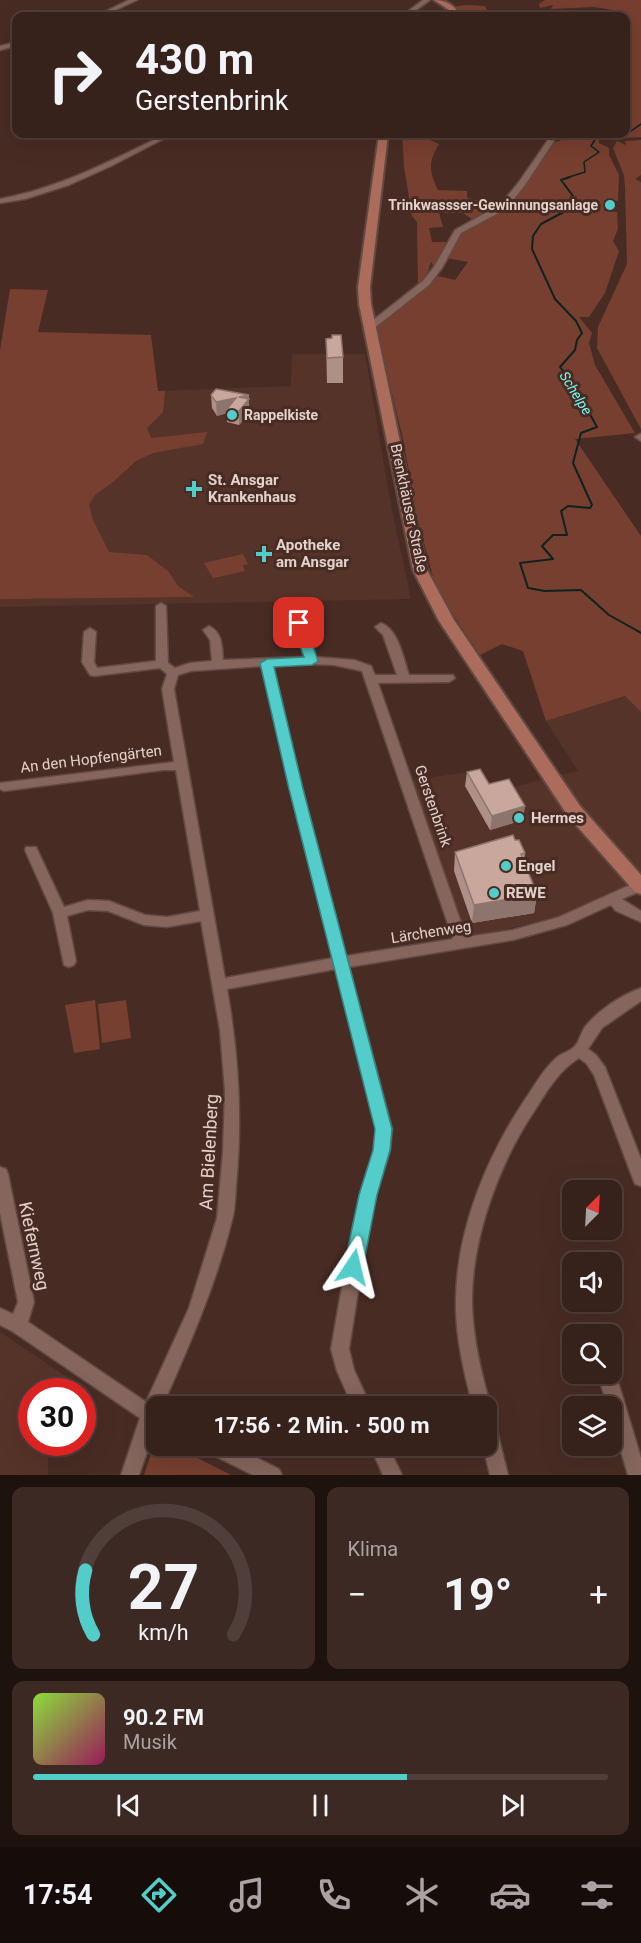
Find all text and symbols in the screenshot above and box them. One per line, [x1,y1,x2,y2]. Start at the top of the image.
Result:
text: 430 m [135,35,254,84]
icon: right [36,36,114,114]
text: Gerstenbrink [135,85,288,117]
place label: Trinkwassser-Gewinnungsanlage [388,197,598,213]
marker: Trinkwassser-Gewinnungsanlage [603,198,617,212]
water label: Schelpe [557,368,595,418]
place label: Rappelkiste [244,407,319,423]
marker: Rappelkiste [225,408,239,422]
street label: Brenkhäuser Straße [387,442,431,574]
place label: St. Ansgar Krankenhaus [208,471,296,506]
marker: St. Ansgar Krankenhaus [185,480,203,498]
place label: Apotheke am Ansgar [276,536,349,571]
marker: Apotheke am Ansgar [257,547,271,561]
pin [273,597,324,648]
icon: arrive [282,606,315,639]
street label: An den Hopfengärten [19,741,163,777]
street label: Gerstenbrink [411,763,456,850]
place label: Hermes [531,809,584,827]
marker: Hermes [512,811,526,825]
place label: Engel [518,857,556,875]
marker: Engel [499,859,513,873]
place label: REWE [506,884,546,902]
marker: REWE [487,886,501,900]
street label: Lärchenweg [389,917,473,947]
street label: Am Bielenberg [195,1093,222,1211]
north arrow [562,1180,622,1240]
map controls [562,1180,622,1456]
street label: Kiefernweg [15,1200,54,1292]
position arrow [321,1235,385,1299]
button: sound [562,1252,622,1312]
button: search [562,1324,622,1384]
speed limit sign: 30 [18,1378,96,1456]
button: layers [562,1396,622,1456]
text: 17:56 · 2 Min. · 500 m [213,1413,430,1438]
text: Klima [348,1537,398,1561]
text: 27 [127,1551,199,1624]
text: 19° [443,1568,512,1621]
text: − [348,1575,366,1614]
text: + [589,1575,608,1614]
text: km/h [138,1620,188,1645]
text: 90.2 FM [123,1705,204,1730]
text: Musik [123,1730,177,1754]
icon: previous [112,1789,145,1822]
icon: pause [304,1789,337,1822]
icon: next [496,1789,529,1822]
icon: directions [138,1874,180,1916]
icon: music [226,1874,268,1916]
icon: phone [313,1874,355,1916]
icon: climate [401,1874,443,1916]
icon: car [489,1874,531,1916]
icon: filters [576,1874,618,1916]
text: 17:54 [23,1879,92,1911]

